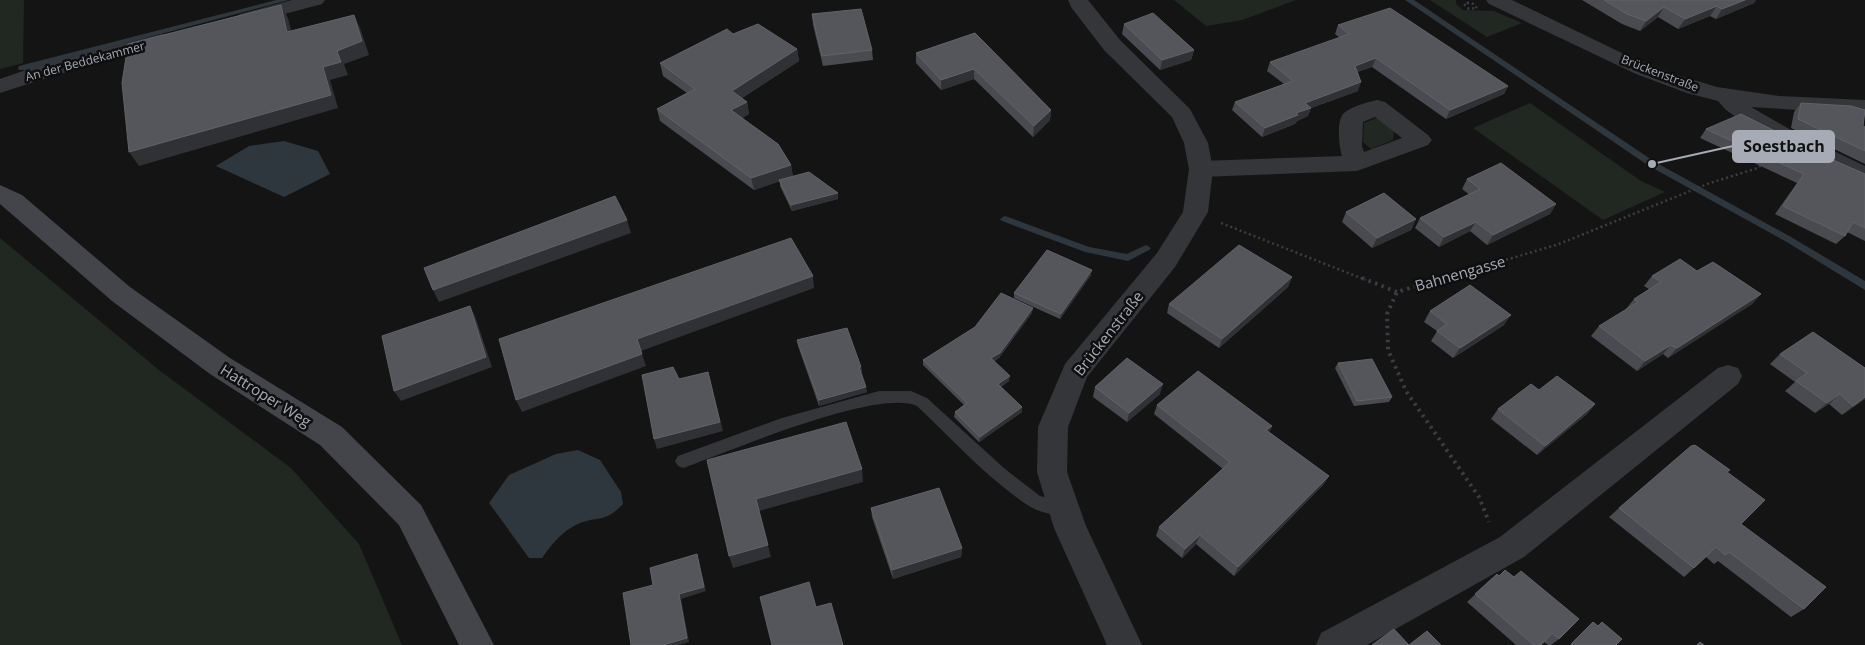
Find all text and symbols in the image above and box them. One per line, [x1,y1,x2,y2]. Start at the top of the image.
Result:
street label: An der Beddekammer [23,37,147,85]
street label: Brückenstraße [1619,50,1702,96]
callout: Soestbach [1733,131,1834,162]
text: Soestbach [1743,135,1825,157]
street label: Bahnengasse [1412,251,1508,295]
street label: Brückenstraße [1069,286,1147,380]
street label: Hattroper Weg [217,359,315,431]

